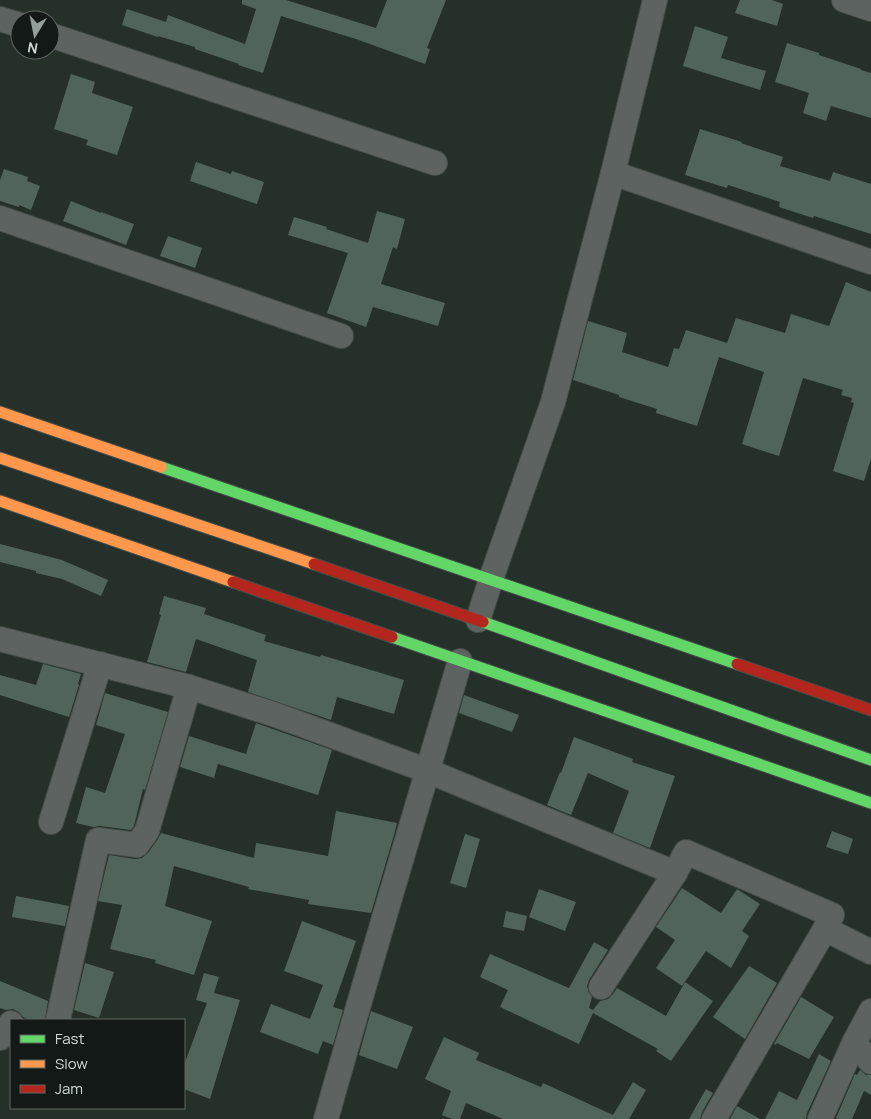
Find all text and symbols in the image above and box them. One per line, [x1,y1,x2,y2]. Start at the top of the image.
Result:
north arrow [10,10,60,60]
text: N [26,38,39,59]
legend [10,1019,185,1109]
text: Fast [55,1028,84,1049]
text: Slow [55,1053,88,1074]
text: Jam [55,1078,83,1099]

